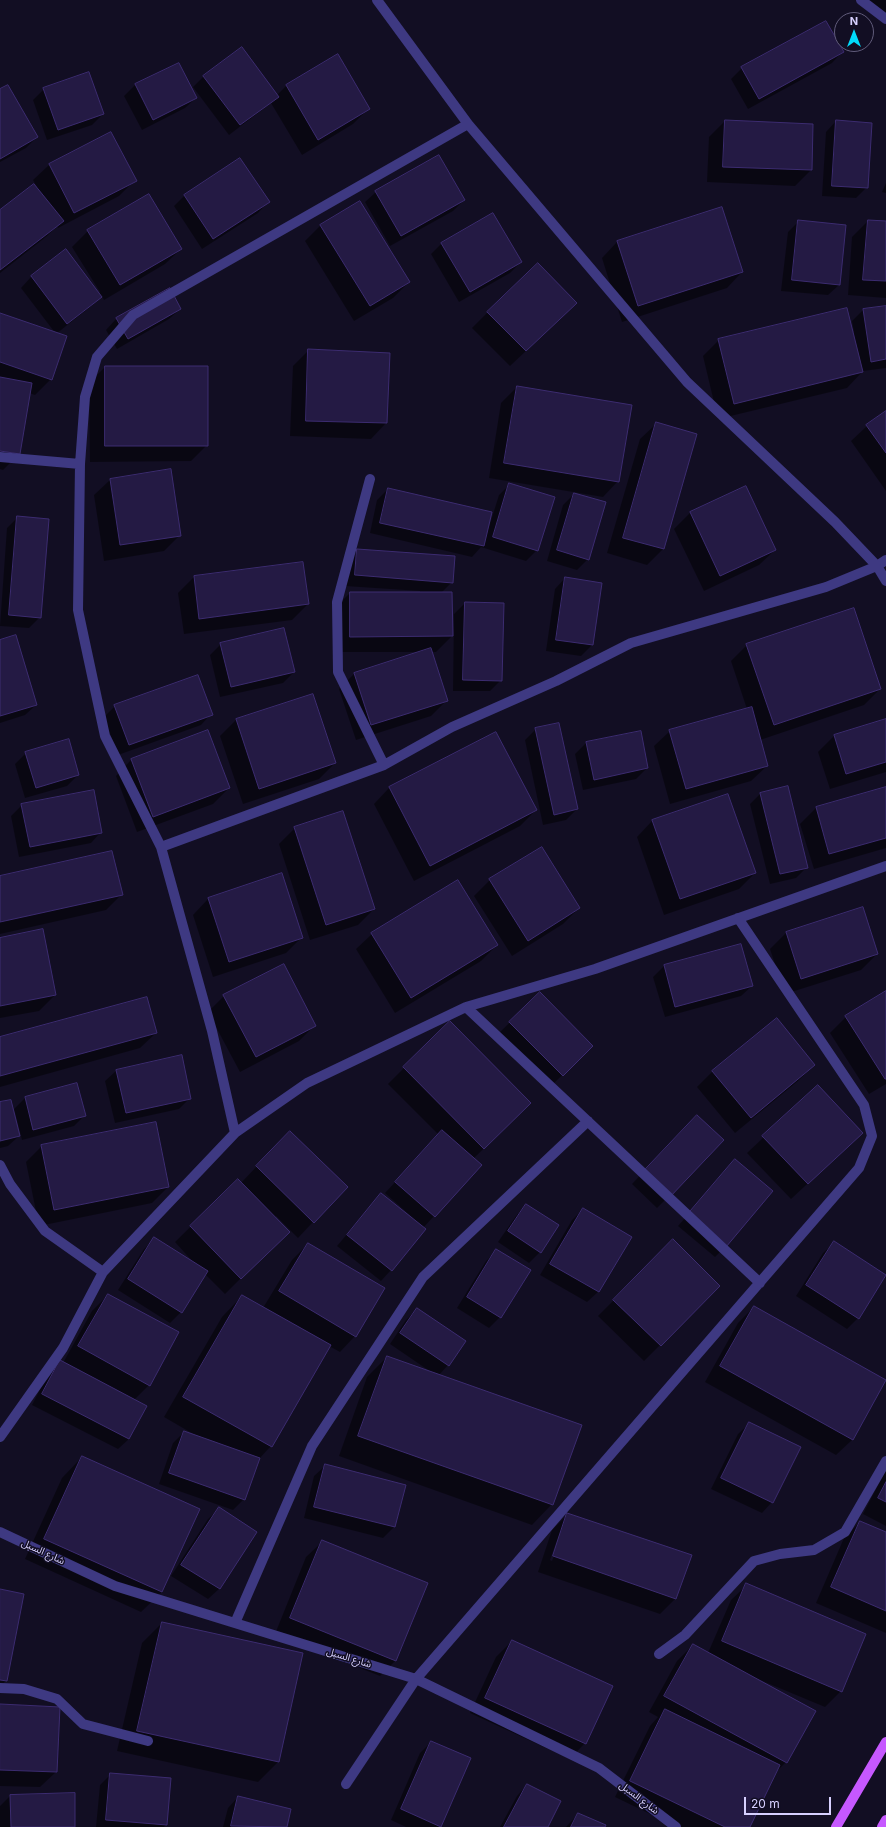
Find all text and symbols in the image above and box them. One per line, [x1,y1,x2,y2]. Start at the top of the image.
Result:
north arrow [834,12,874,52]
text: N [850,14,858,28]
street label: شارع السبل [19,1537,67,1567]
street label: شارع السبل [325,1645,373,1671]
street label: شارع السبل [617,1779,661,1817]
scale bar [746,1789,833,1815]
text: 20 m [751,1796,780,1811]

